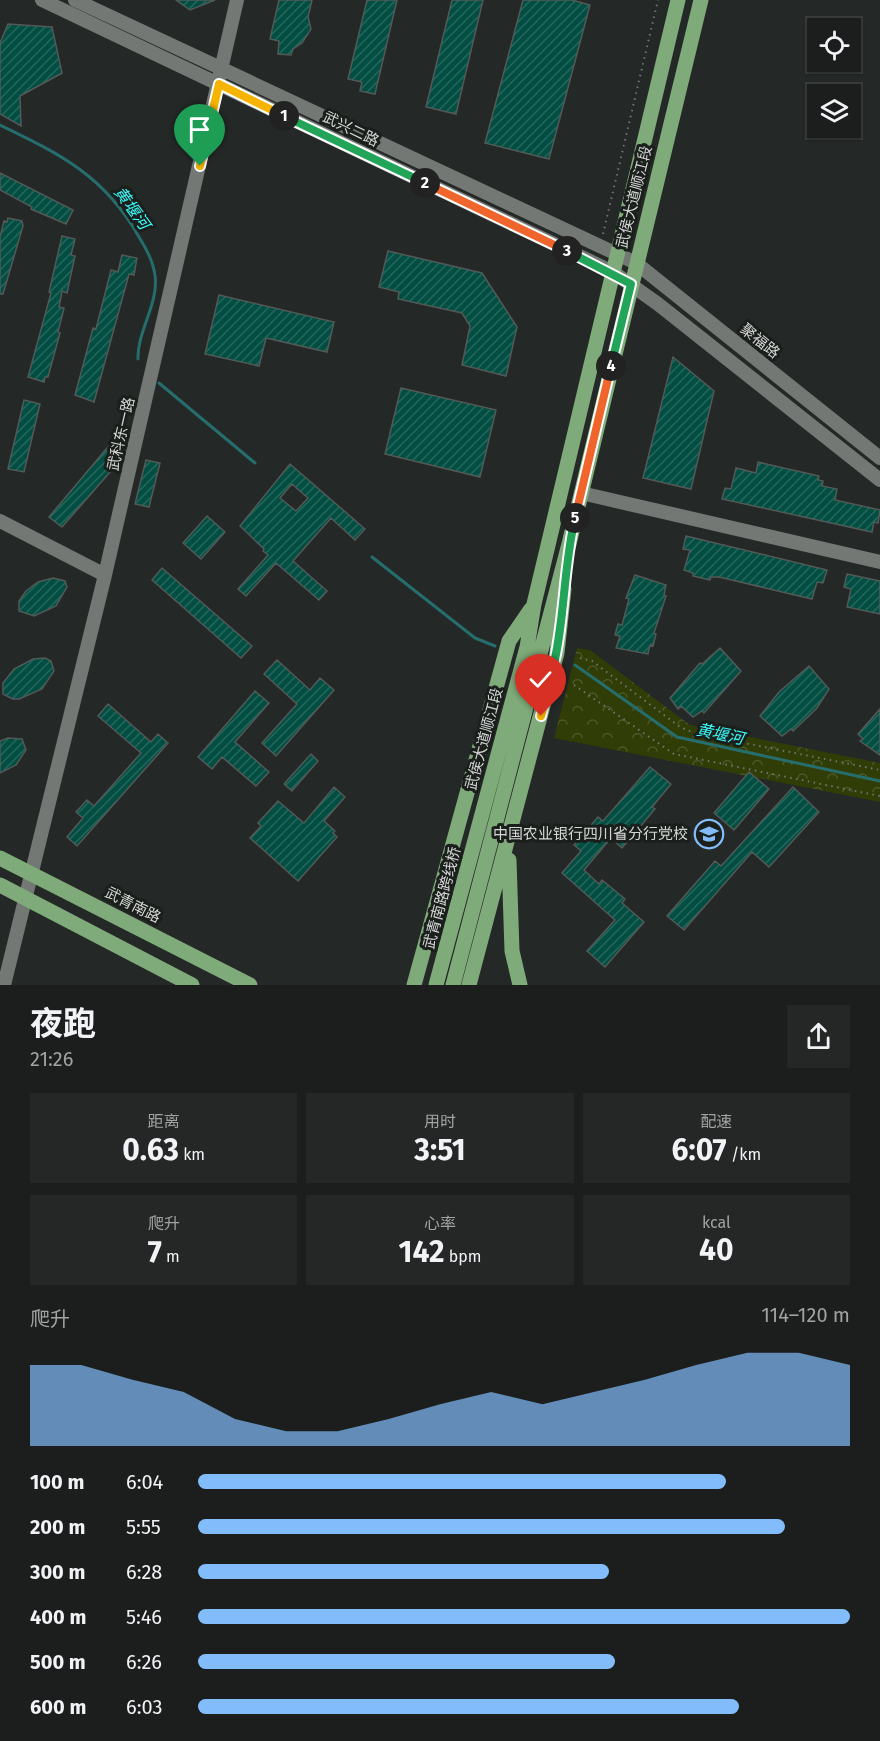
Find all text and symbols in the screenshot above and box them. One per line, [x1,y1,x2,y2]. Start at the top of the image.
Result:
map controls [807,18,861,138]
button: locate [807,18,861,72]
button: layers [807,84,861,138]
pin: 1 [269,101,299,131]
pin [174,104,225,166]
text: 1 [280,106,288,125]
street label: 武兴二路 [320,108,382,150]
icon: arrive [183,113,216,146]
street label: 武侯大道顺江段 [613,144,655,250]
pin: 2 [410,168,440,198]
text: 2 [421,173,429,192]
water label: 黄堰河 [110,183,156,235]
pin: 3 [552,236,582,266]
text: 3 [563,241,571,260]
street label: 聚福路 [737,320,783,362]
pin: 4 [596,351,626,381]
text: 4 [606,356,616,375]
street label: 武科东一路 [104,395,138,473]
pin: 5 [560,503,590,533]
text: 5 [571,508,579,527]
pin [515,654,566,716]
icon: check [524,663,557,696]
street label: 武侯大道顺江段 [462,686,506,792]
water label: 黄堰河 [695,720,748,749]
school or university icon: 中国农业银行四川省分行党校 [693,818,725,850]
place label: 中国农业银行四川省分行党校 [493,825,688,843]
street label: 武青南路跨线桥 [420,845,464,951]
street label: 武青南路 [102,883,164,927]
text: 夜跑 [30,1004,96,1044]
button: share [787,1005,850,1068]
text: 21:26 [30,1047,73,1071]
text: 距离 [148,1112,180,1131]
text: 用时 [424,1112,456,1131]
text: 配速 [700,1112,732,1131]
text: 0.63 [122,1132,179,1168]
text: 3:51 [414,1132,466,1168]
text: 6:07 [672,1132,727,1168]
text: km [179,1145,205,1164]
text: /km [727,1145,761,1164]
text: kcal [702,1213,731,1232]
text: 爬升 [148,1214,180,1233]
text: 心率 [424,1214,456,1233]
text: 40 [699,1232,734,1268]
text: 7 [148,1234,162,1270]
text: 142 [399,1234,444,1270]
text: m [162,1247,180,1266]
text: bpm [444,1247,481,1266]
text: 114–120 m [761,1303,850,1327]
text: 爬升 [30,1307,70,1331]
text: 100 m [30,1470,84,1494]
text: 6:04 [126,1470,163,1494]
text: 200 m [30,1515,85,1539]
text: 5:55 [126,1515,161,1539]
text: 300 m [30,1560,85,1584]
text: 6:28 [126,1560,162,1584]
text: 400 m [30,1605,86,1629]
text: 5:46 [126,1605,162,1629]
text: 500 m [30,1650,86,1674]
text: 6:26 [126,1650,162,1674]
text: 600 m [30,1695,86,1719]
text: 6:03 [126,1695,162,1719]

